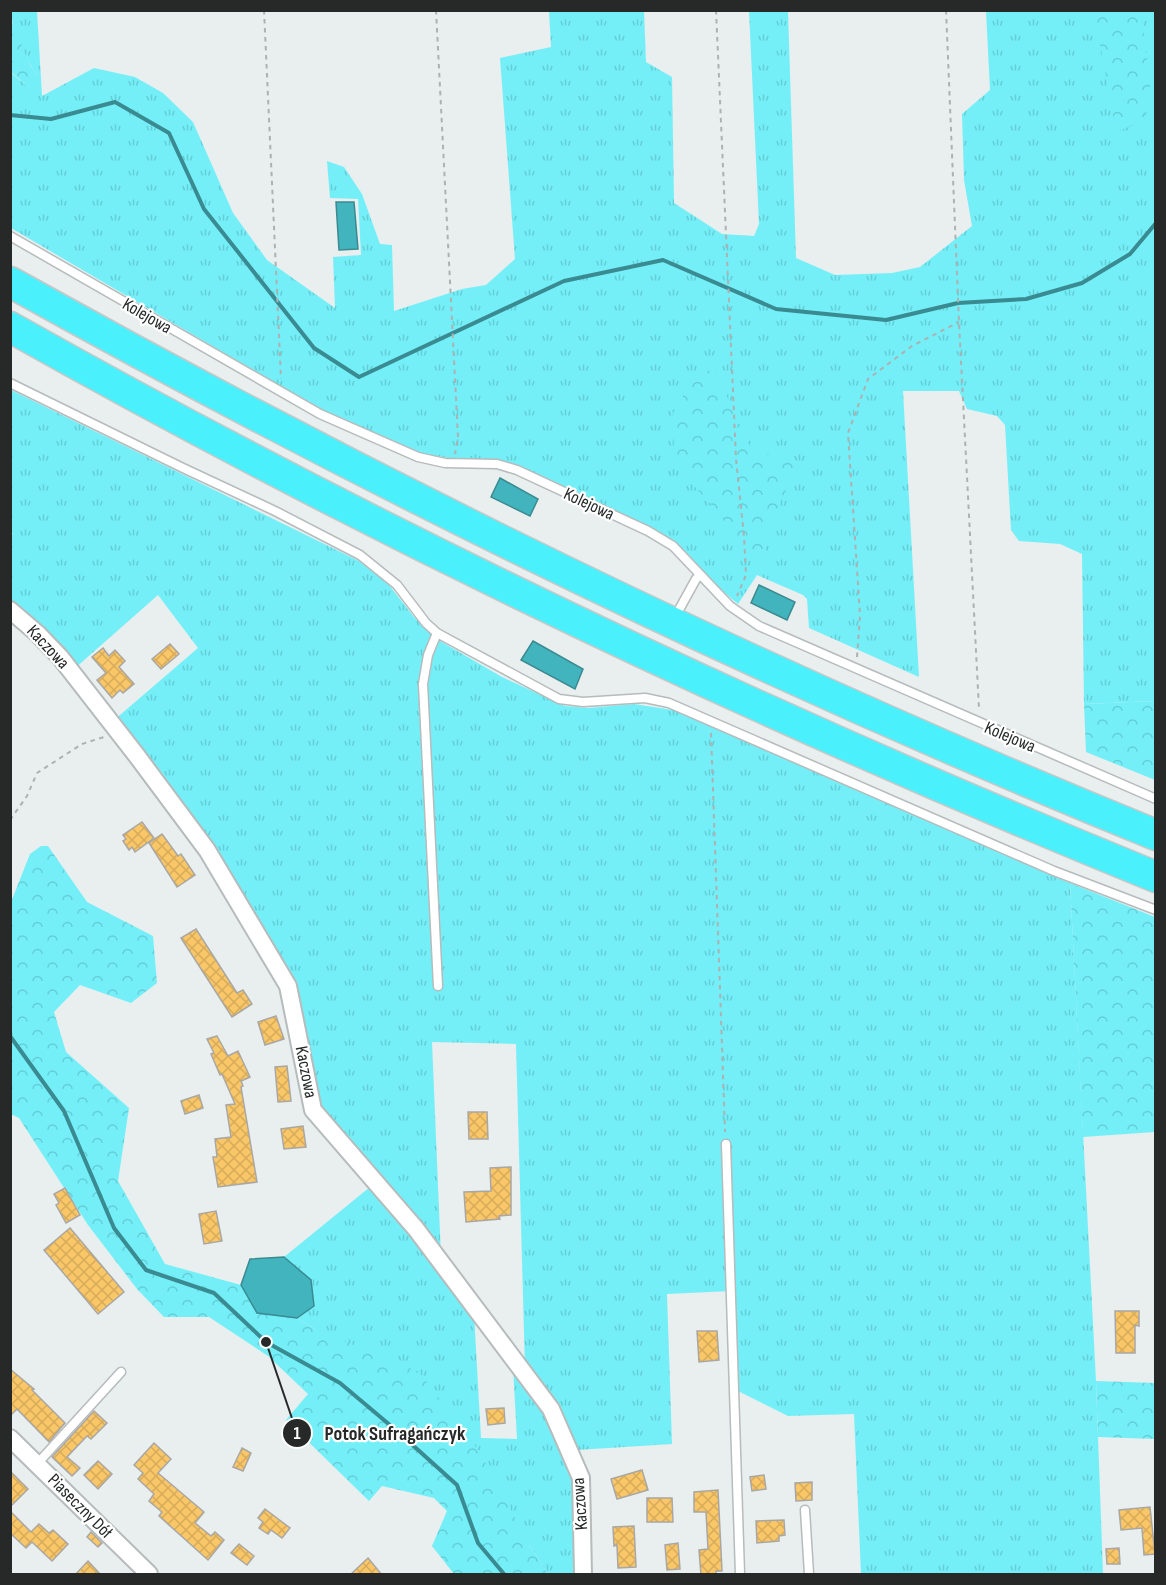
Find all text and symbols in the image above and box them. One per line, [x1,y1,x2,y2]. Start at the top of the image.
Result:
street label: Kolejowa [119,294,175,338]
street label: Kolejowa [560,483,618,525]
street label: Kaczowa [22,621,74,673]
street label: Kolejowa [981,717,1039,757]
street label: Kaczowa [291,1044,321,1100]
callout: Potok Sufragańczyk [282,1414,477,1452]
text: Potok Sufragańczyk [325,1422,466,1446]
text: 1 [293,1423,301,1444]
street label: Piaseczny Dół [43,1469,117,1543]
street label: Kaczowa [568,1477,592,1531]

